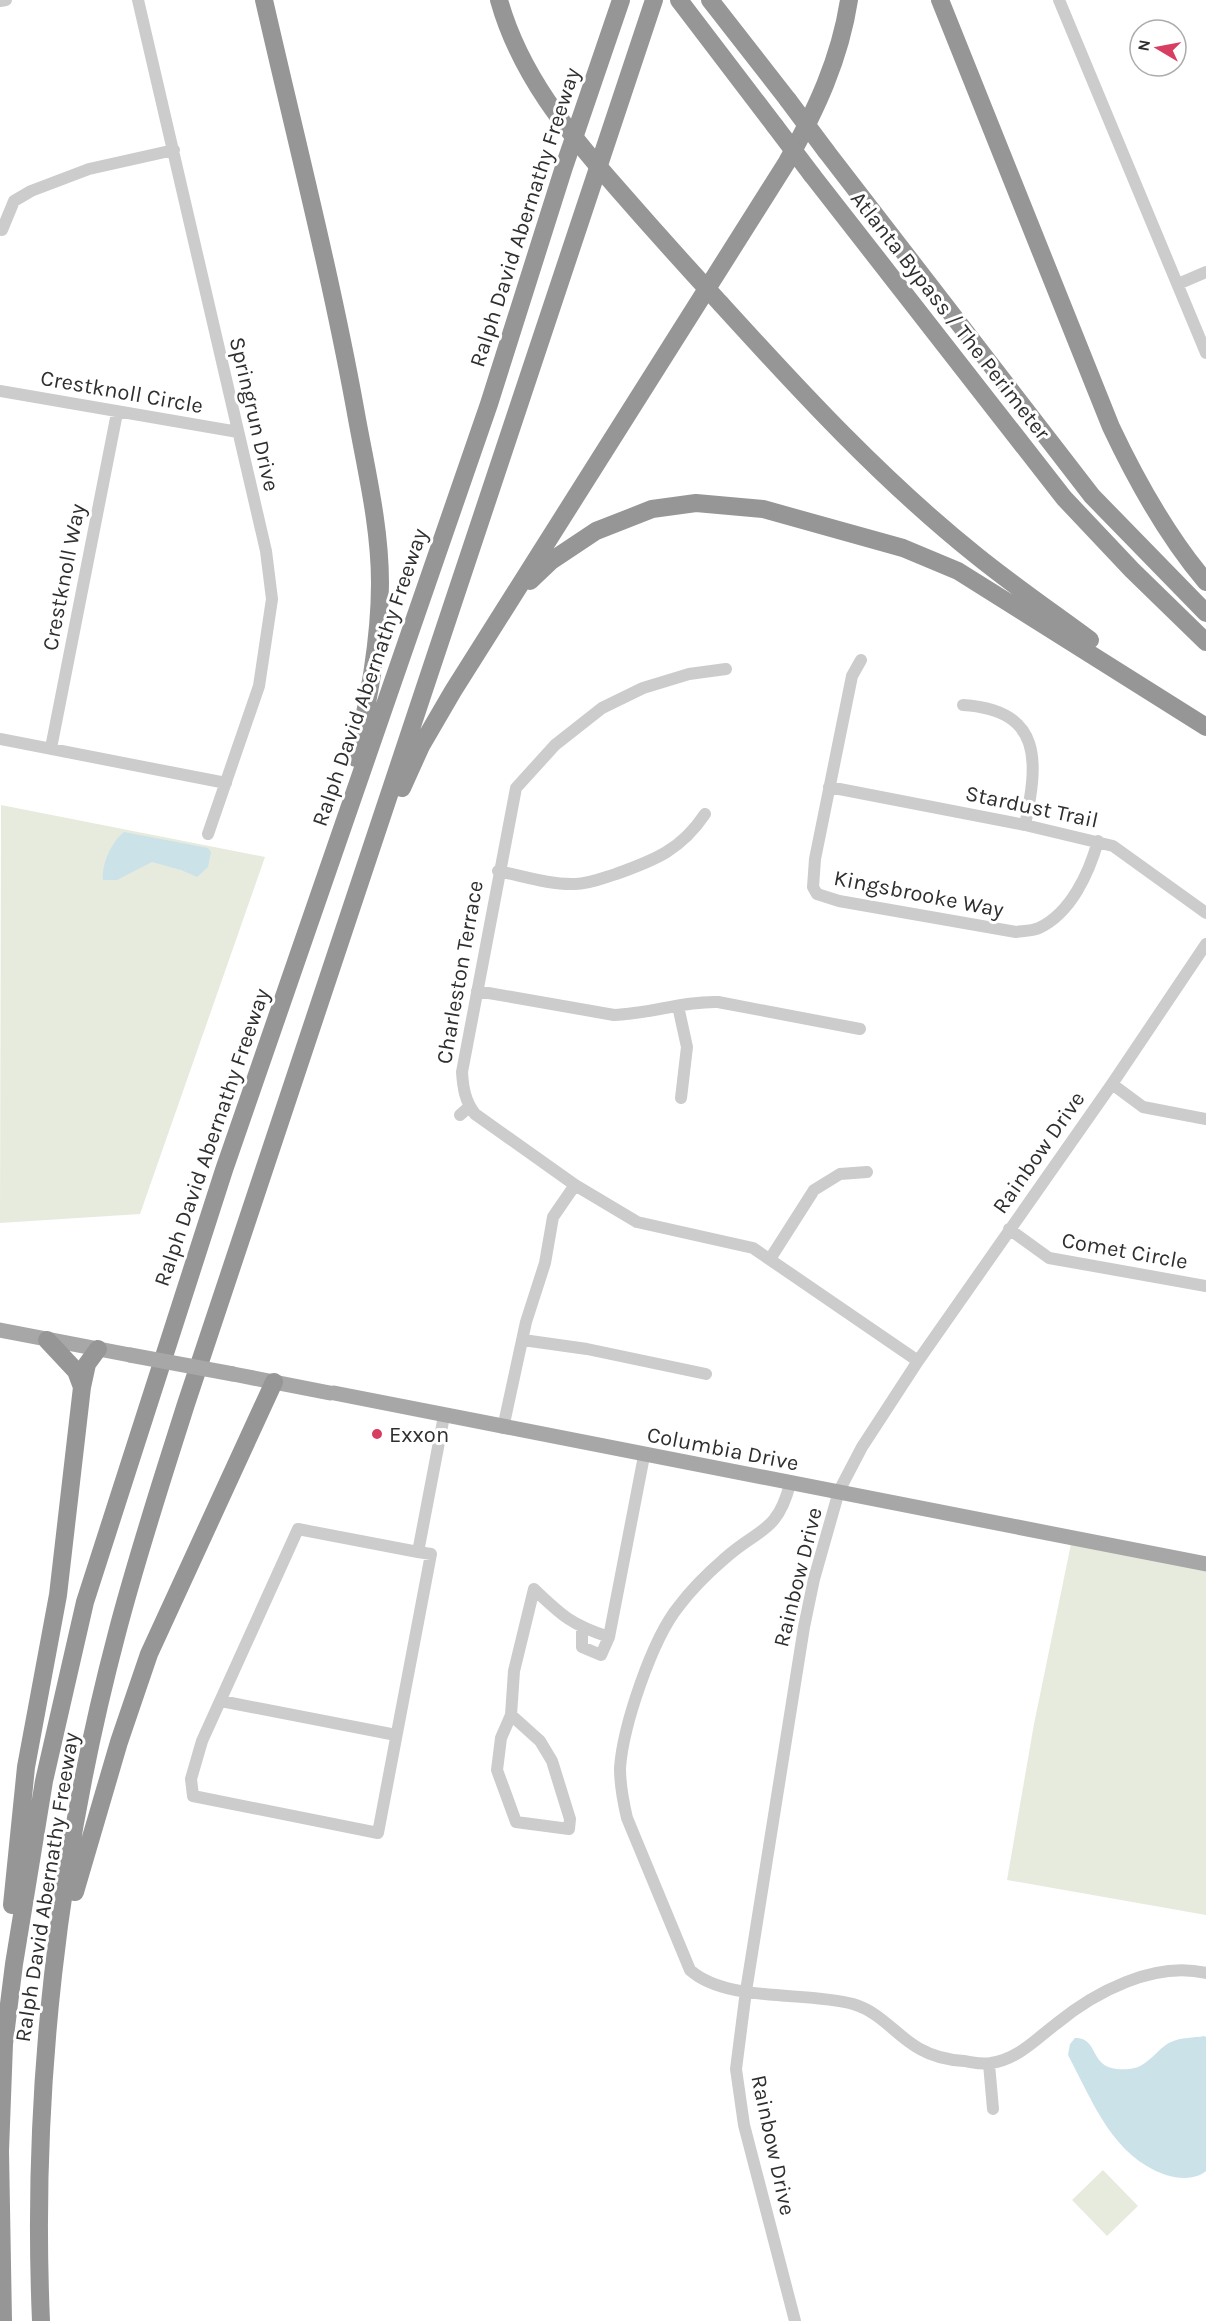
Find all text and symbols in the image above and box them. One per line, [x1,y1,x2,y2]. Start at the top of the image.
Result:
north arrow [1128,18,1188,78]
text: N [1133,38,1154,53]
street label: Ralph David Abernathy Freeway [464,64,586,370]
street label: Atlanta Bypass / The Perimeter [845,186,1055,445]
street label: Springrun Drive [224,335,284,494]
street label: Crestknoll Circle [39,365,205,419]
street label: Crestknoll Way [37,502,91,653]
street label: Ralph David Abernathy Freeway [307,525,433,830]
street label: Stardust Trail [963,780,1101,834]
street label: Kingsbrooke Way [832,865,1006,923]
street label: Charleston Terrace [431,878,489,1066]
street label: Ralph David Abernathy Freeway [149,985,275,1290]
street label: Rainbow Drive [987,1087,1090,1219]
street label: Comet Circle [1060,1227,1190,1275]
place label: Exxon [389,1422,449,1448]
street label: Columbia Drive [645,1422,801,1476]
marker: Exxon [370,1427,384,1441]
street label: Rainbow Drive [768,1505,828,1650]
street label: Ralph David Abernathy Freeway [10,1730,84,2044]
street label: Rainbow Drive [745,2073,801,2218]

